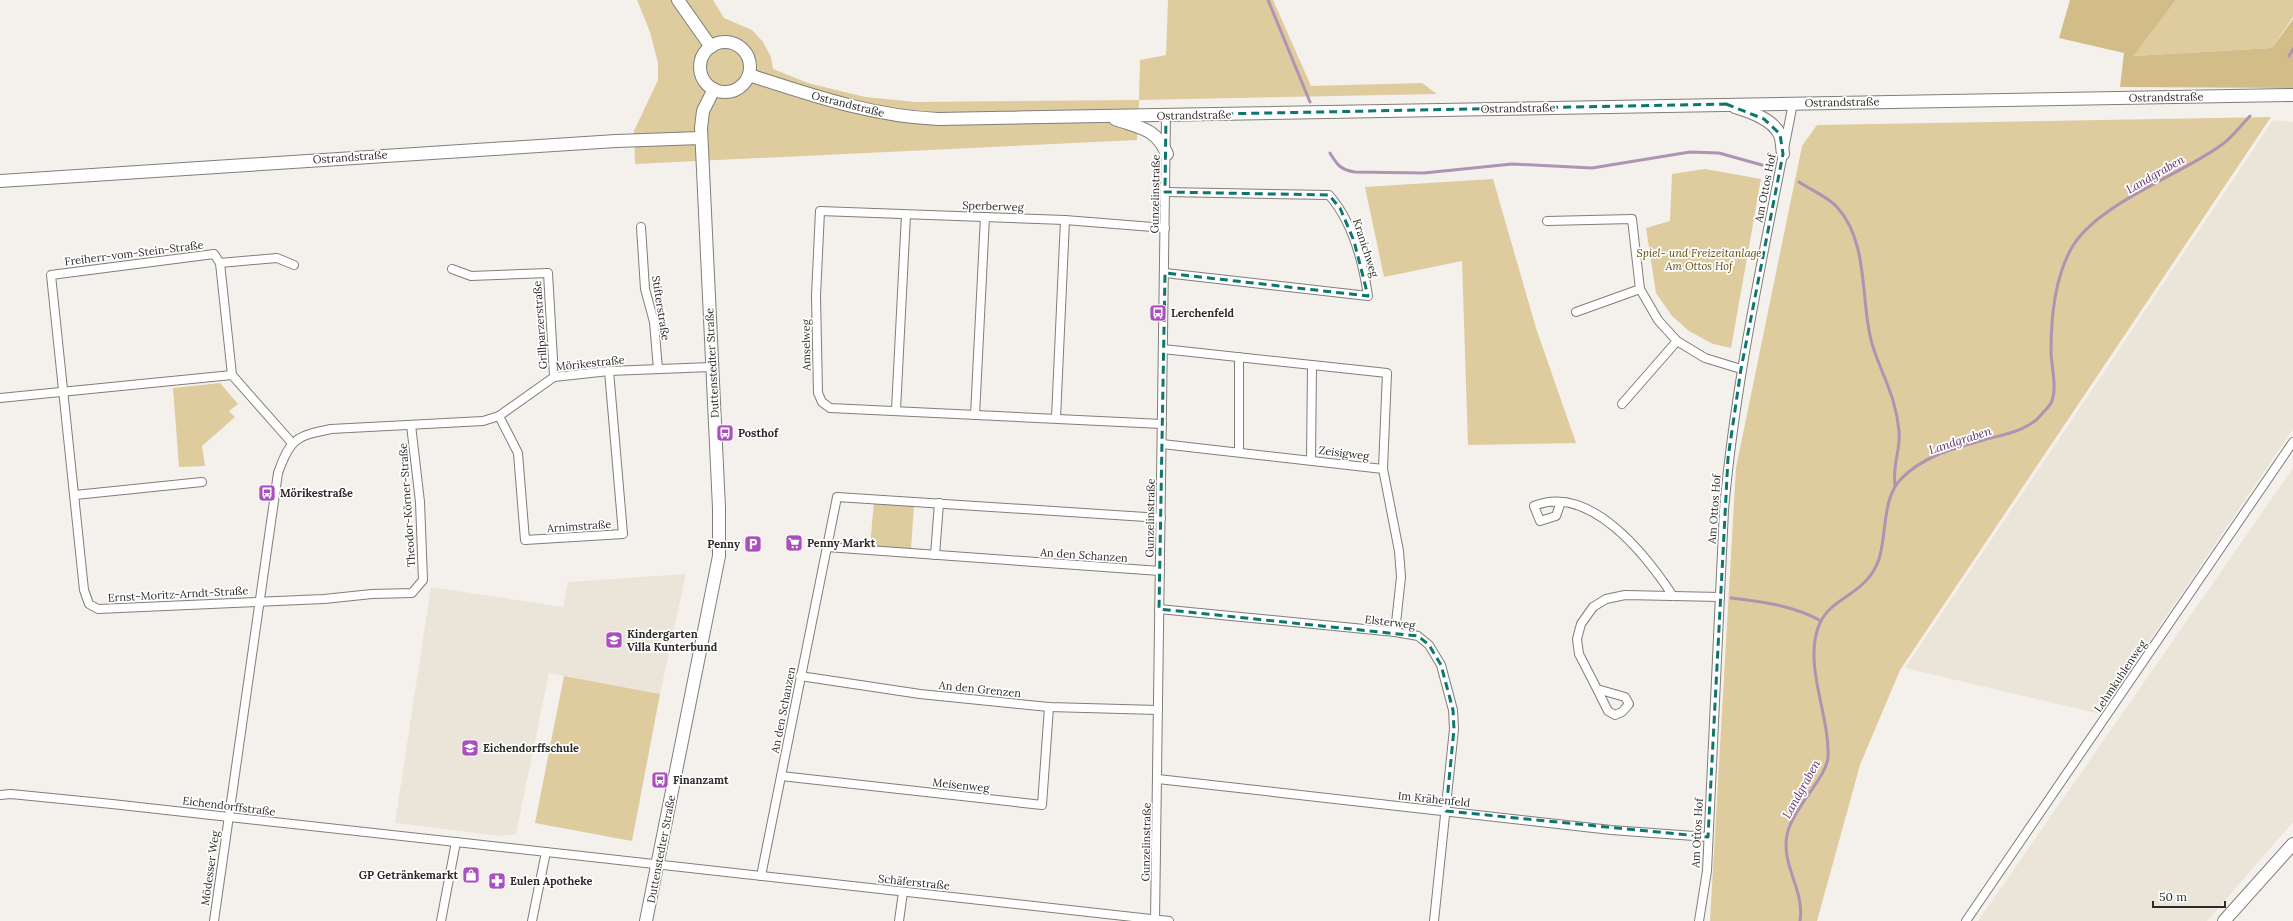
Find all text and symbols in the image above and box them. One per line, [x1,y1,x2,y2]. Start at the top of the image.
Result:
street label: Ostrandstraße [810,88,886,120]
street label: Ostrandstraße [2128,89,2204,105]
street label: Ostrandstraße [1804,94,1880,110]
street label: Ostrandstraße [1480,100,1556,116]
street label: Ostrandstraße [1156,107,1232,123]
street label: Ostrandstraße [312,147,388,167]
street label: Am Ottos Hof [1751,151,1779,225]
water label: Landgraben [2123,151,2187,197]
street label: Gunzelinstraße [1147,154,1163,234]
street label: Sperberweg [962,198,1025,214]
street label: Kranichweg [1350,217,1382,280]
street label: Freiherr-vom-Stein-Straße [64,238,204,268]
park label: Spiel- und Freizeitanlage Am Ottos Hof [1636,246,1762,273]
street label: Stifterstraße [649,275,673,341]
street label: Grillparzerstraße [530,280,550,370]
bus stop icon: Lerchenfeld [1148,303,1168,323]
place label: Lerchenfeld [1171,306,1235,320]
street label: Duttenstedter Straße [702,308,722,418]
street label: Amselweg [799,318,813,372]
street label: Mörikestraße [555,352,625,374]
bus stop icon: Posthof [715,423,735,443]
water label: Landgraben [1927,423,1994,457]
place label: Posthof [738,426,779,440]
street label: Theodor-Körner-Straße [396,443,418,567]
street label: Zeisigweg [1318,443,1371,463]
street label: Am Ottos Hof [1705,472,1724,545]
street label: Gunzelinstraße [1142,478,1158,558]
bus stop icon: Mörikestraße [257,483,277,503]
place label: Mörikestraße [280,486,353,500]
street label: Arnimstraße [545,517,612,535]
supermarket icon: Penny Markt [784,533,804,553]
parking icon: Penny [743,534,763,554]
place label: Penny Markt [807,536,876,550]
place label: Penny [707,537,741,551]
street label: An den Schanzen [1039,545,1129,565]
street label: Ernst-Moritz-Arndt-Straße [107,583,249,605]
street label: Elsterweg [1364,612,1417,632]
place label: Kindergarten Villa Kunterbund [627,627,718,654]
school or university icon: Kindergarten Villa Kunterbund [604,630,624,650]
street label: Lehmkuhlenweg [2091,637,2150,715]
street label: An den Schanzen [768,665,798,755]
street label: An den Grenzen [937,678,1022,700]
school or university icon: Eichendorffschule [460,738,480,758]
place label: Eichendorffschule [483,741,579,755]
water label: Landgraben [1779,756,1824,821]
bus stop icon: Finanzamt [650,770,670,790]
place label: Finanzamt [673,773,729,787]
street label: Meisenweg [932,775,991,795]
street label: Im Krähenfeld [1397,788,1471,810]
street label: Eichendorffstraße [182,793,276,819]
street label: Duttenstedter Straße [644,794,678,904]
street label: Am Ottos Hof [1688,796,1706,869]
street label: Gunzelinstraße [1138,802,1154,882]
street label: Mödesser Weg [198,829,222,906]
shop icon: GP Getränkemarkt [461,865,481,885]
place label: GP Getränkemarkt [359,868,458,882]
pharmacy icon: Eulen Apotheke [487,871,507,891]
street label: Schäferstraße [878,871,951,893]
place label: Eulen Apotheke [510,874,592,888]
scale bar [2153,883,2225,909]
text: 50 m [2159,889,2187,904]

